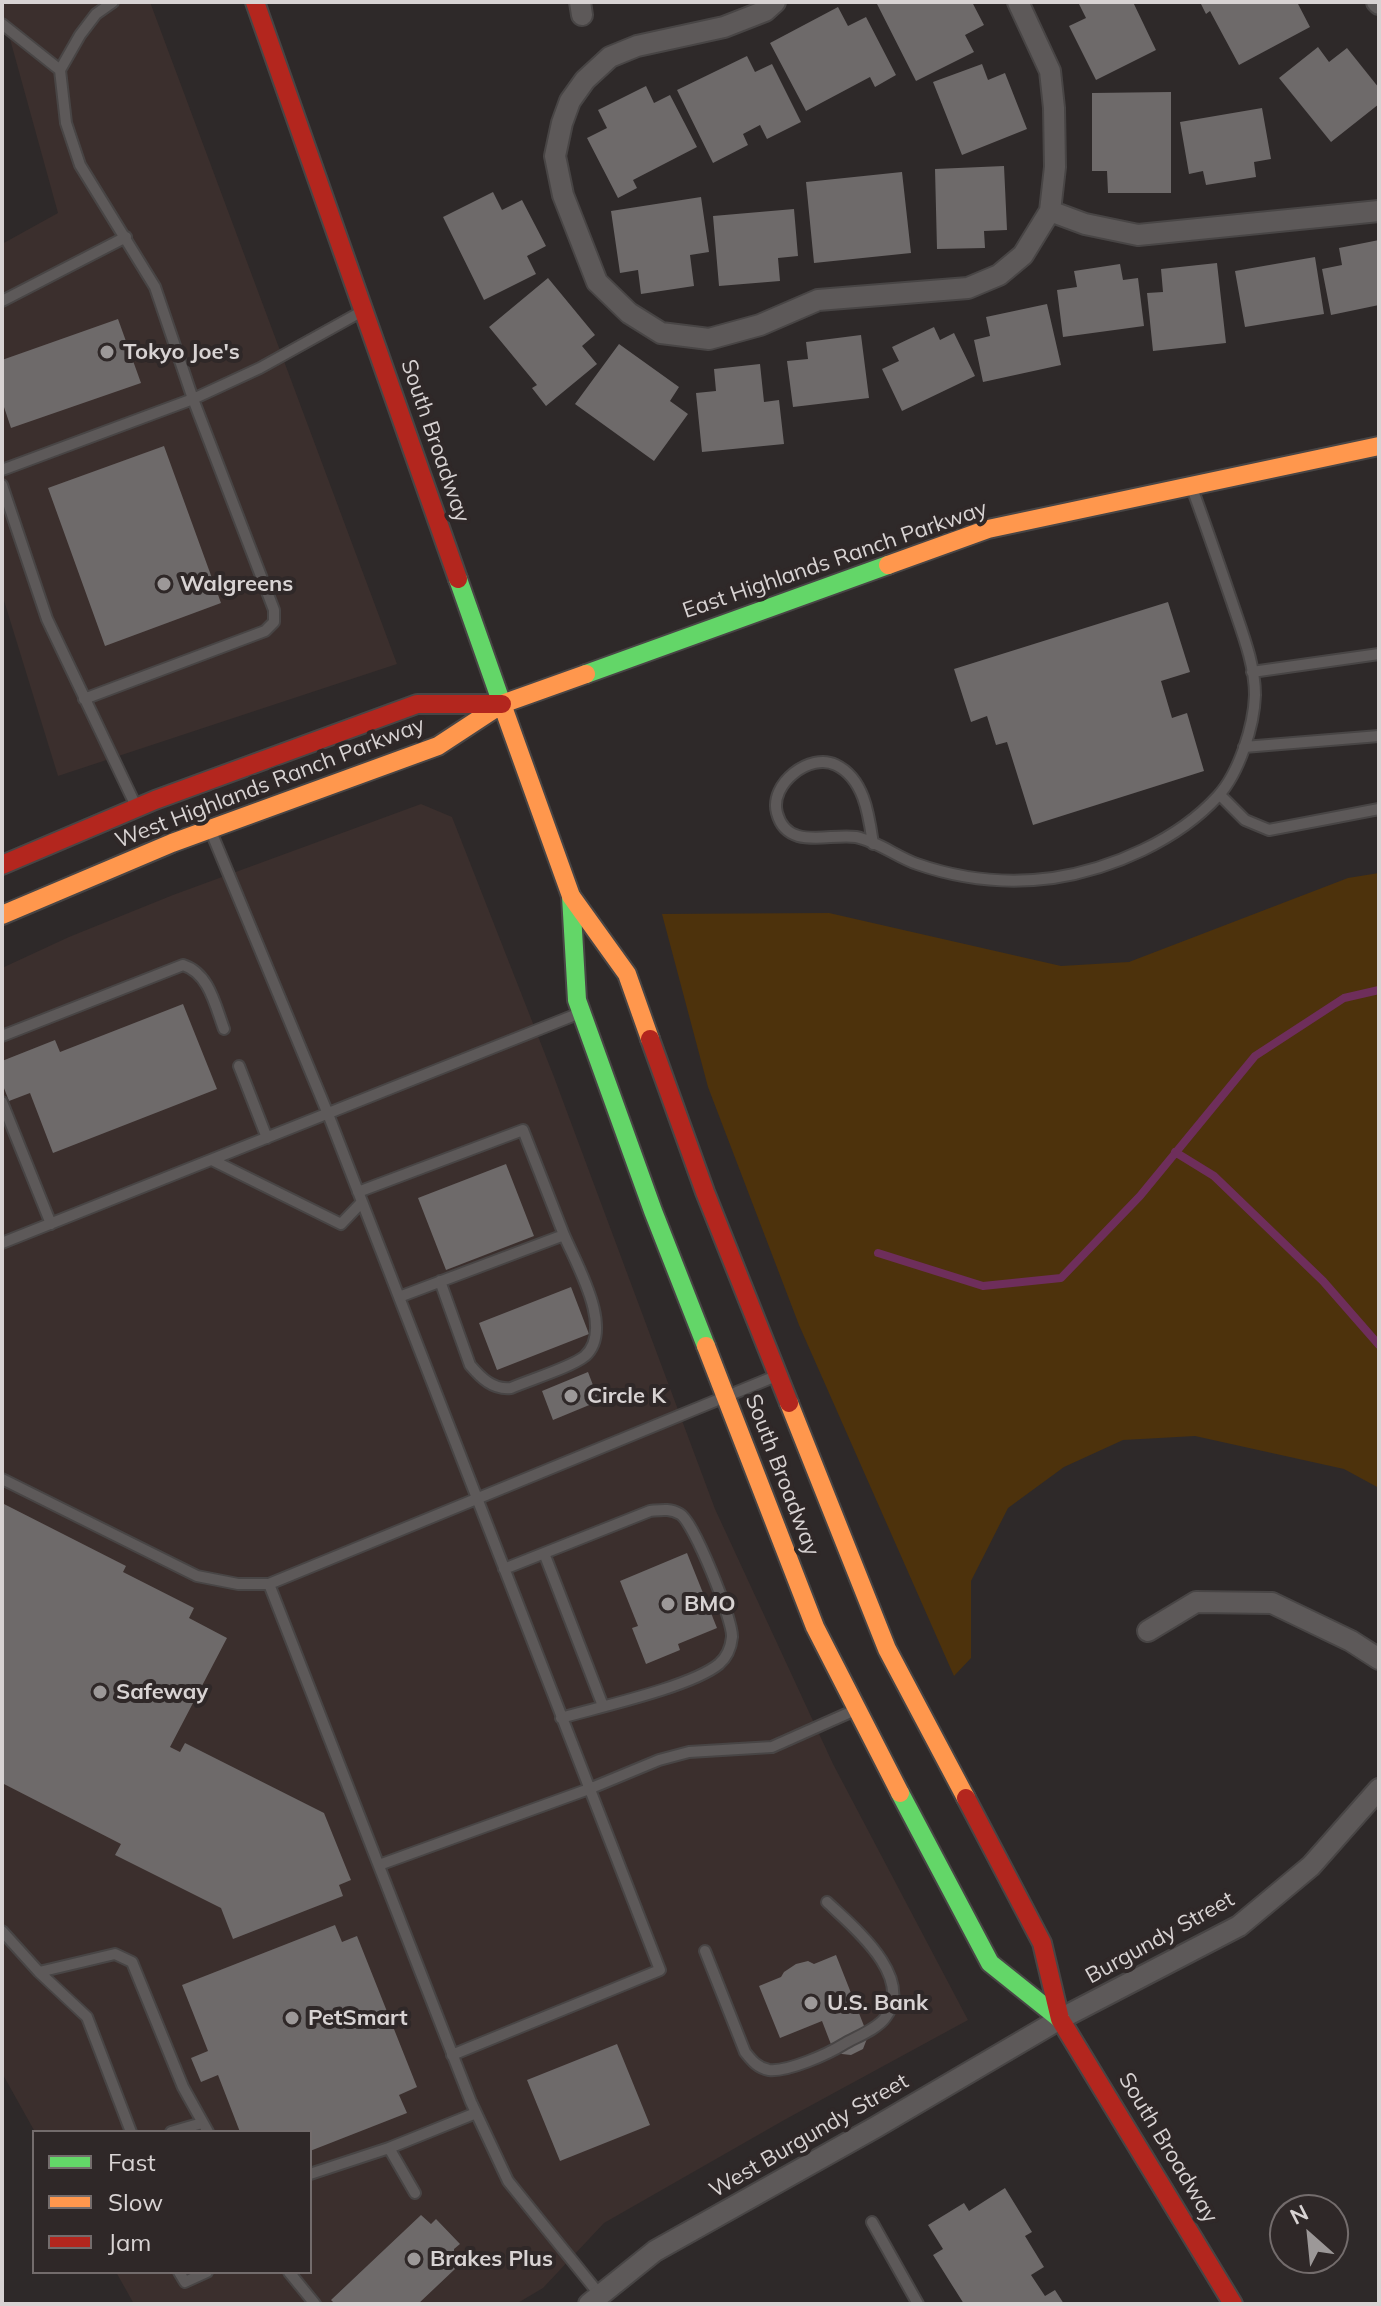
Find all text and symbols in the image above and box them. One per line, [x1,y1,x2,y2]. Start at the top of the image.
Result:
place label: Tokyo Joe's [123,339,240,365]
marker: Tokyo Joe's [98,343,116,361]
street label: South Broadway [395,356,475,526]
street label: East Highlands Ranch Parkway [679,495,991,625]
place label: Walgreens [180,571,293,597]
marker: Walgreens [155,575,173,593]
street label: West Highlands Ranch Parkway [112,712,428,854]
place label: Circle K [587,1383,666,1409]
marker: Circle K [562,1387,580,1405]
street label: South Broadway [739,1391,825,1559]
place label: BMO [684,1591,736,1617]
marker: BMO [659,1595,677,1613]
place label: Safeway [116,1679,208,1705]
marker: Safeway [91,1683,109,1701]
street label: Burgundy Street [1081,1886,1239,1990]
place label: U.S. Bank [827,1990,928,2016]
marker: U.S. Bank [802,1994,820,2012]
place label: PetSmart [308,2005,408,2031]
marker: PetSmart [283,2009,301,2027]
street label: West Burgundy Street [705,2068,913,2204]
street label: South Broadway [1113,2068,1223,2228]
legend [32,2130,312,2274]
text: Fast [108,2147,156,2177]
text: Slow [108,2187,163,2217]
north arrow [1269,2194,1349,2274]
text: N [1285,2198,1313,2231]
text: Jam [108,2227,151,2257]
place label: Brakes Plus [430,2246,553,2272]
marker: Brakes Plus [405,2250,423,2268]

